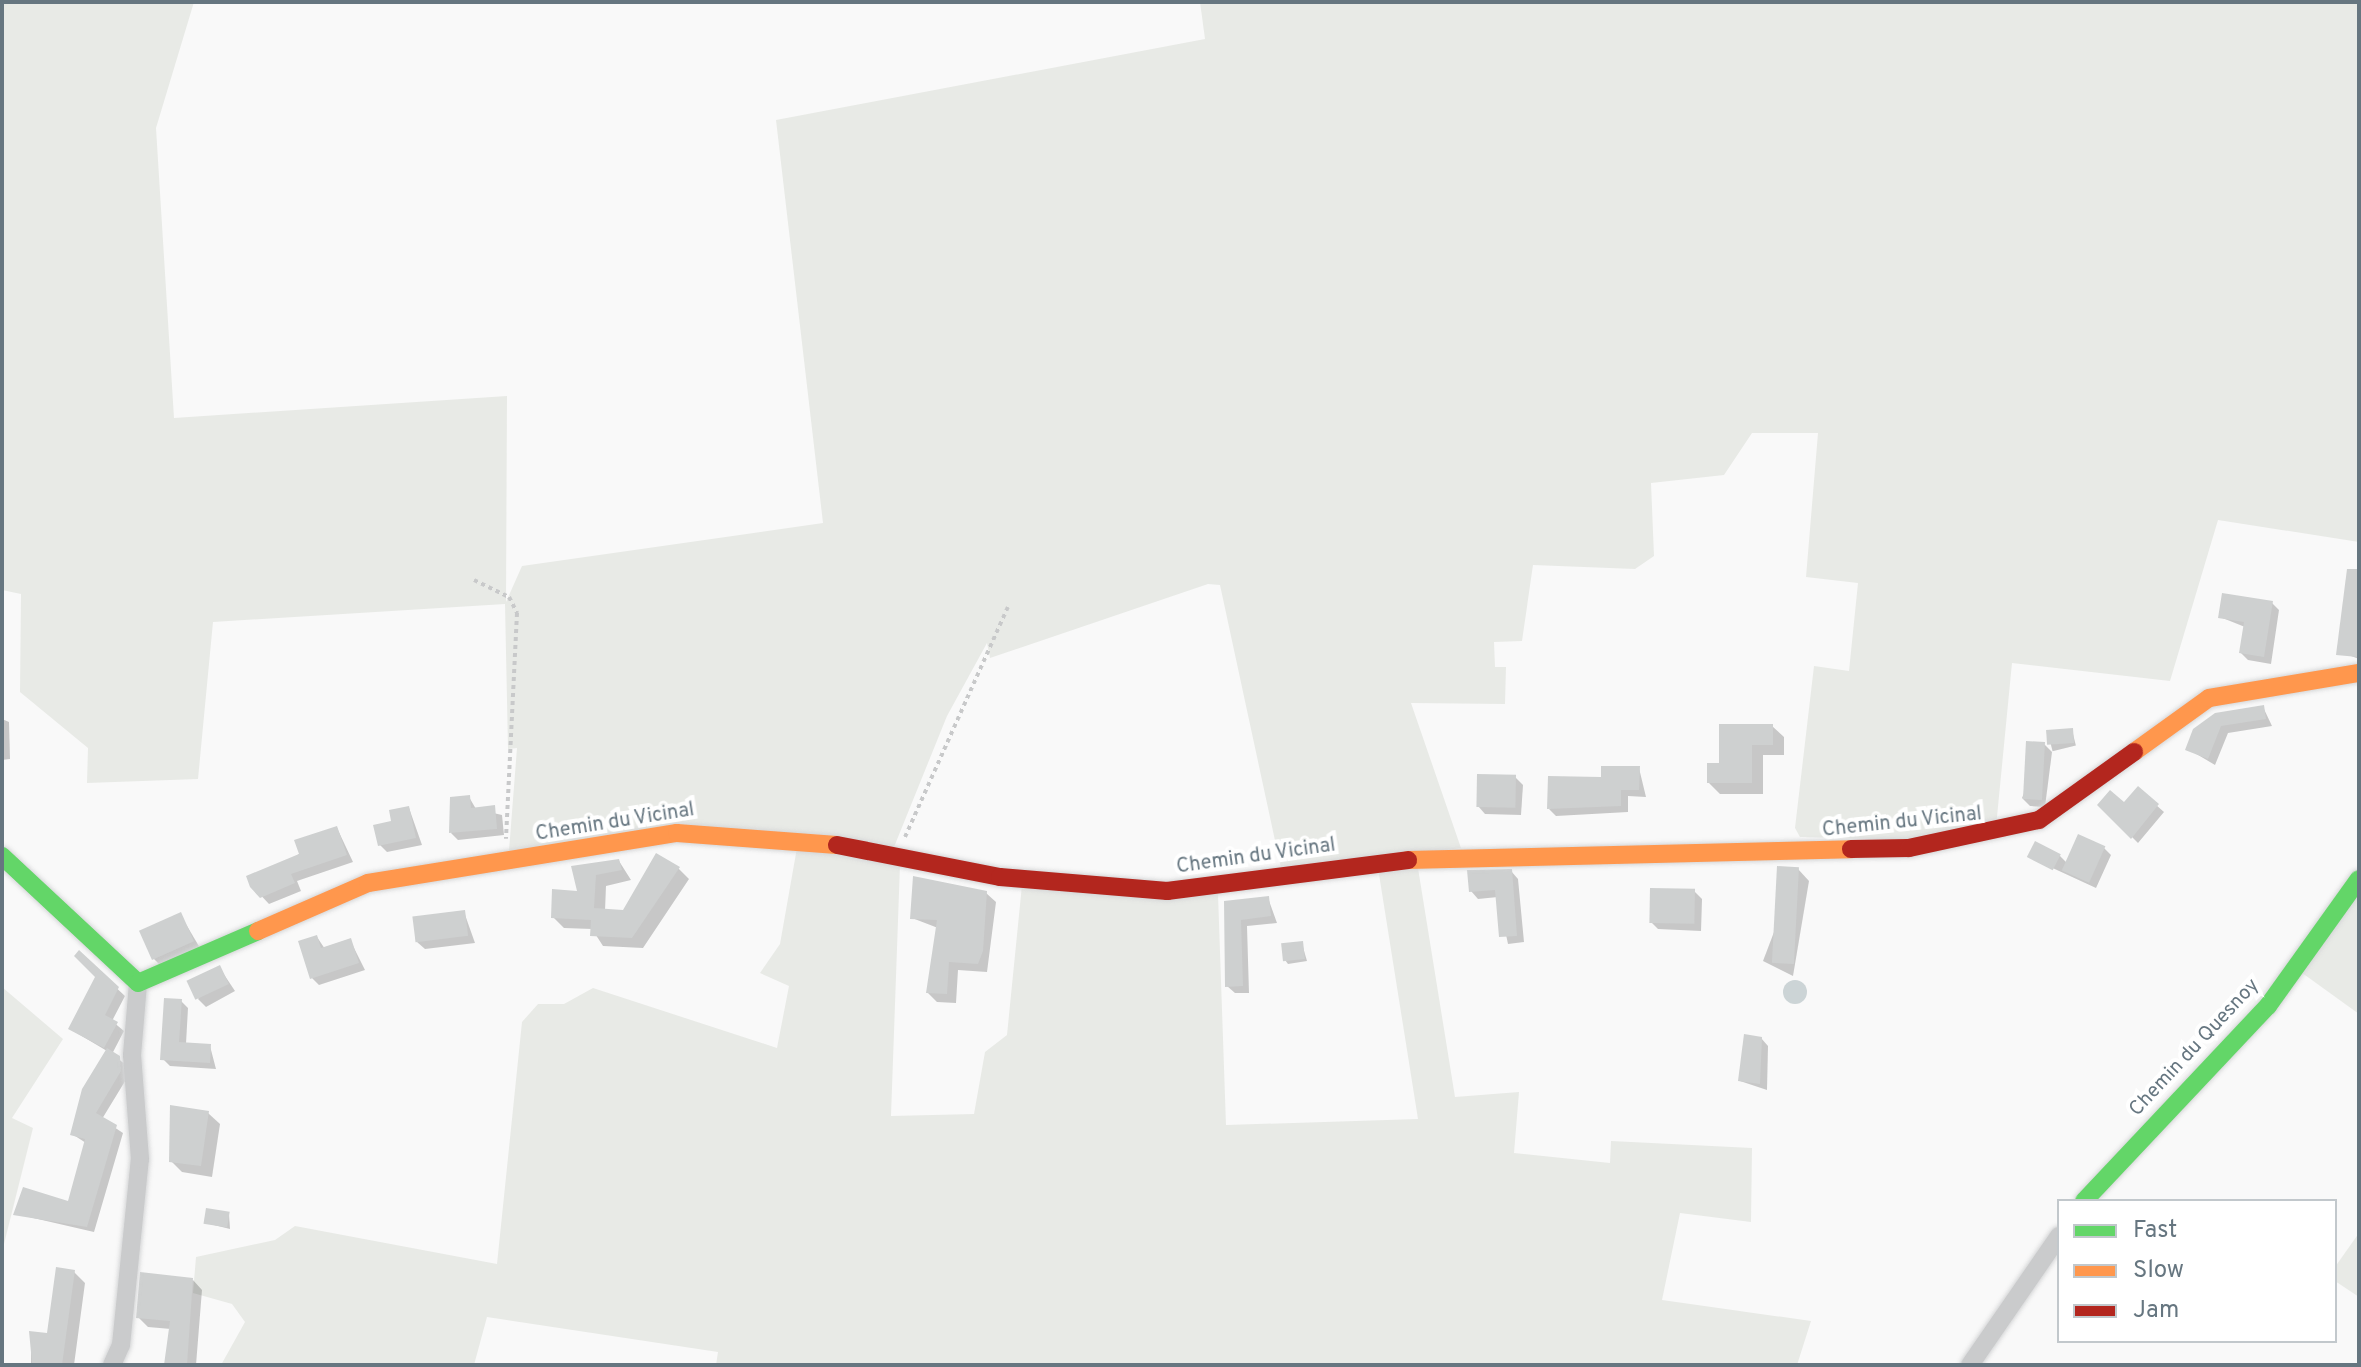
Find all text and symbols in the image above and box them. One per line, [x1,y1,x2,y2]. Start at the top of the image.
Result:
street label: Chemin du Vicinal [534,799,696,847]
street label: Chemin du Vicinal [1821,803,1983,843]
street label: Chemin du Vicinal [1175,834,1337,880]
street label: Chemin du Quesnoy [2125,974,2265,1122]
legend [2057,1199,2337,1343]
text: Fast [2133,1216,2177,1246]
text: Slow [2133,1256,2184,1286]
text: Jam [2133,1296,2179,1326]

